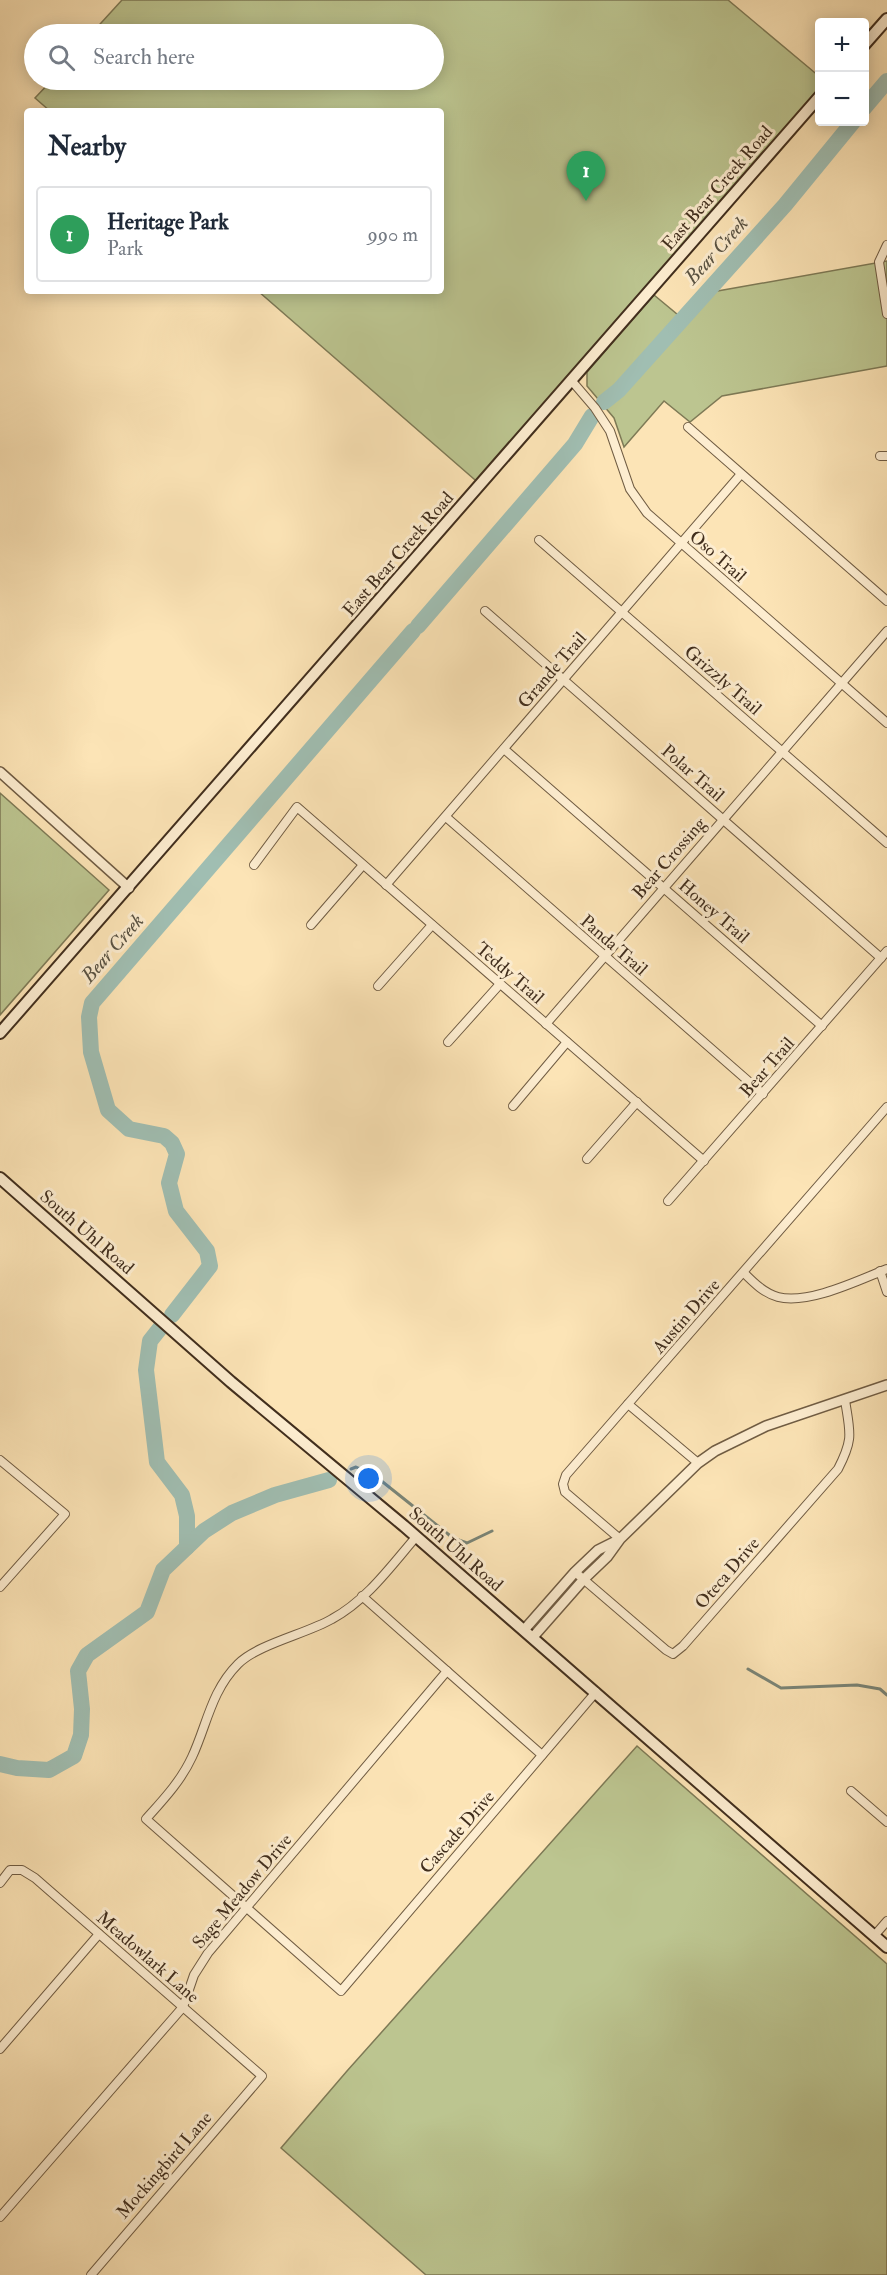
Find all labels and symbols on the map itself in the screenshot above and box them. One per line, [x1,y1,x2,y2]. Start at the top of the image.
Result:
street label: East Bear Creek Road [657,121,777,255]
pin: 1 [566,152,606,201]
water label: Bear Creek [679,211,753,289]
street label: East Bear Creek Road [338,487,459,622]
street label: Oso Trail [684,525,751,588]
street label: Grande Trail [513,627,592,713]
street label: Grizzly Trail [679,640,766,721]
street label: Polar Trail [656,740,729,807]
street label: Bear Crossing [628,812,712,904]
street label: Honey Trail [673,874,754,949]
water label: Bear Creek [75,909,149,989]
street label: Panda Trail [575,910,652,981]
street label: Teddy Trail [471,937,549,1010]
street label: Bear Trail [735,1032,800,1102]
street label: South Uhl Road [35,1185,139,1280]
street label: Austin Drive [647,1274,725,1359]
your location [354,1464,383,1493]
street label: South Uhl Road [404,1502,508,1597]
street label: Oteca Drive [690,1532,765,1614]
street label: Cascade Drive [415,1786,500,1879]
street label: Sage Meadow Drive [188,1829,298,1954]
street label: Meadowlark Lane [92,1906,204,2009]
street label: Mockingbird Lane [112,2107,218,2224]

